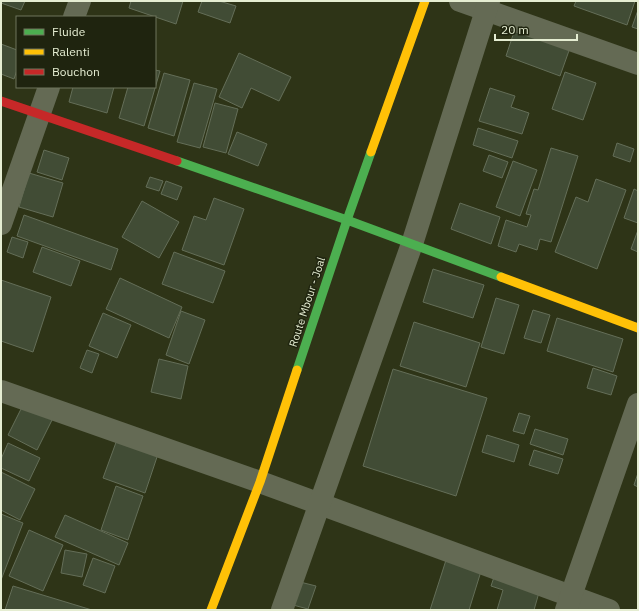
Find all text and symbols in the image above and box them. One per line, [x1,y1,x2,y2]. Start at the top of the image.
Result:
legend [16,16,156,88]
scale bar [495,16,577,42]
text: 20 m [501,22,529,37]
text: Fluide [52,24,86,39]
text: Ralenti [52,44,90,59]
text: Bouchon [52,64,100,79]
street label: Route Mbour - Joal [286,255,328,349]

